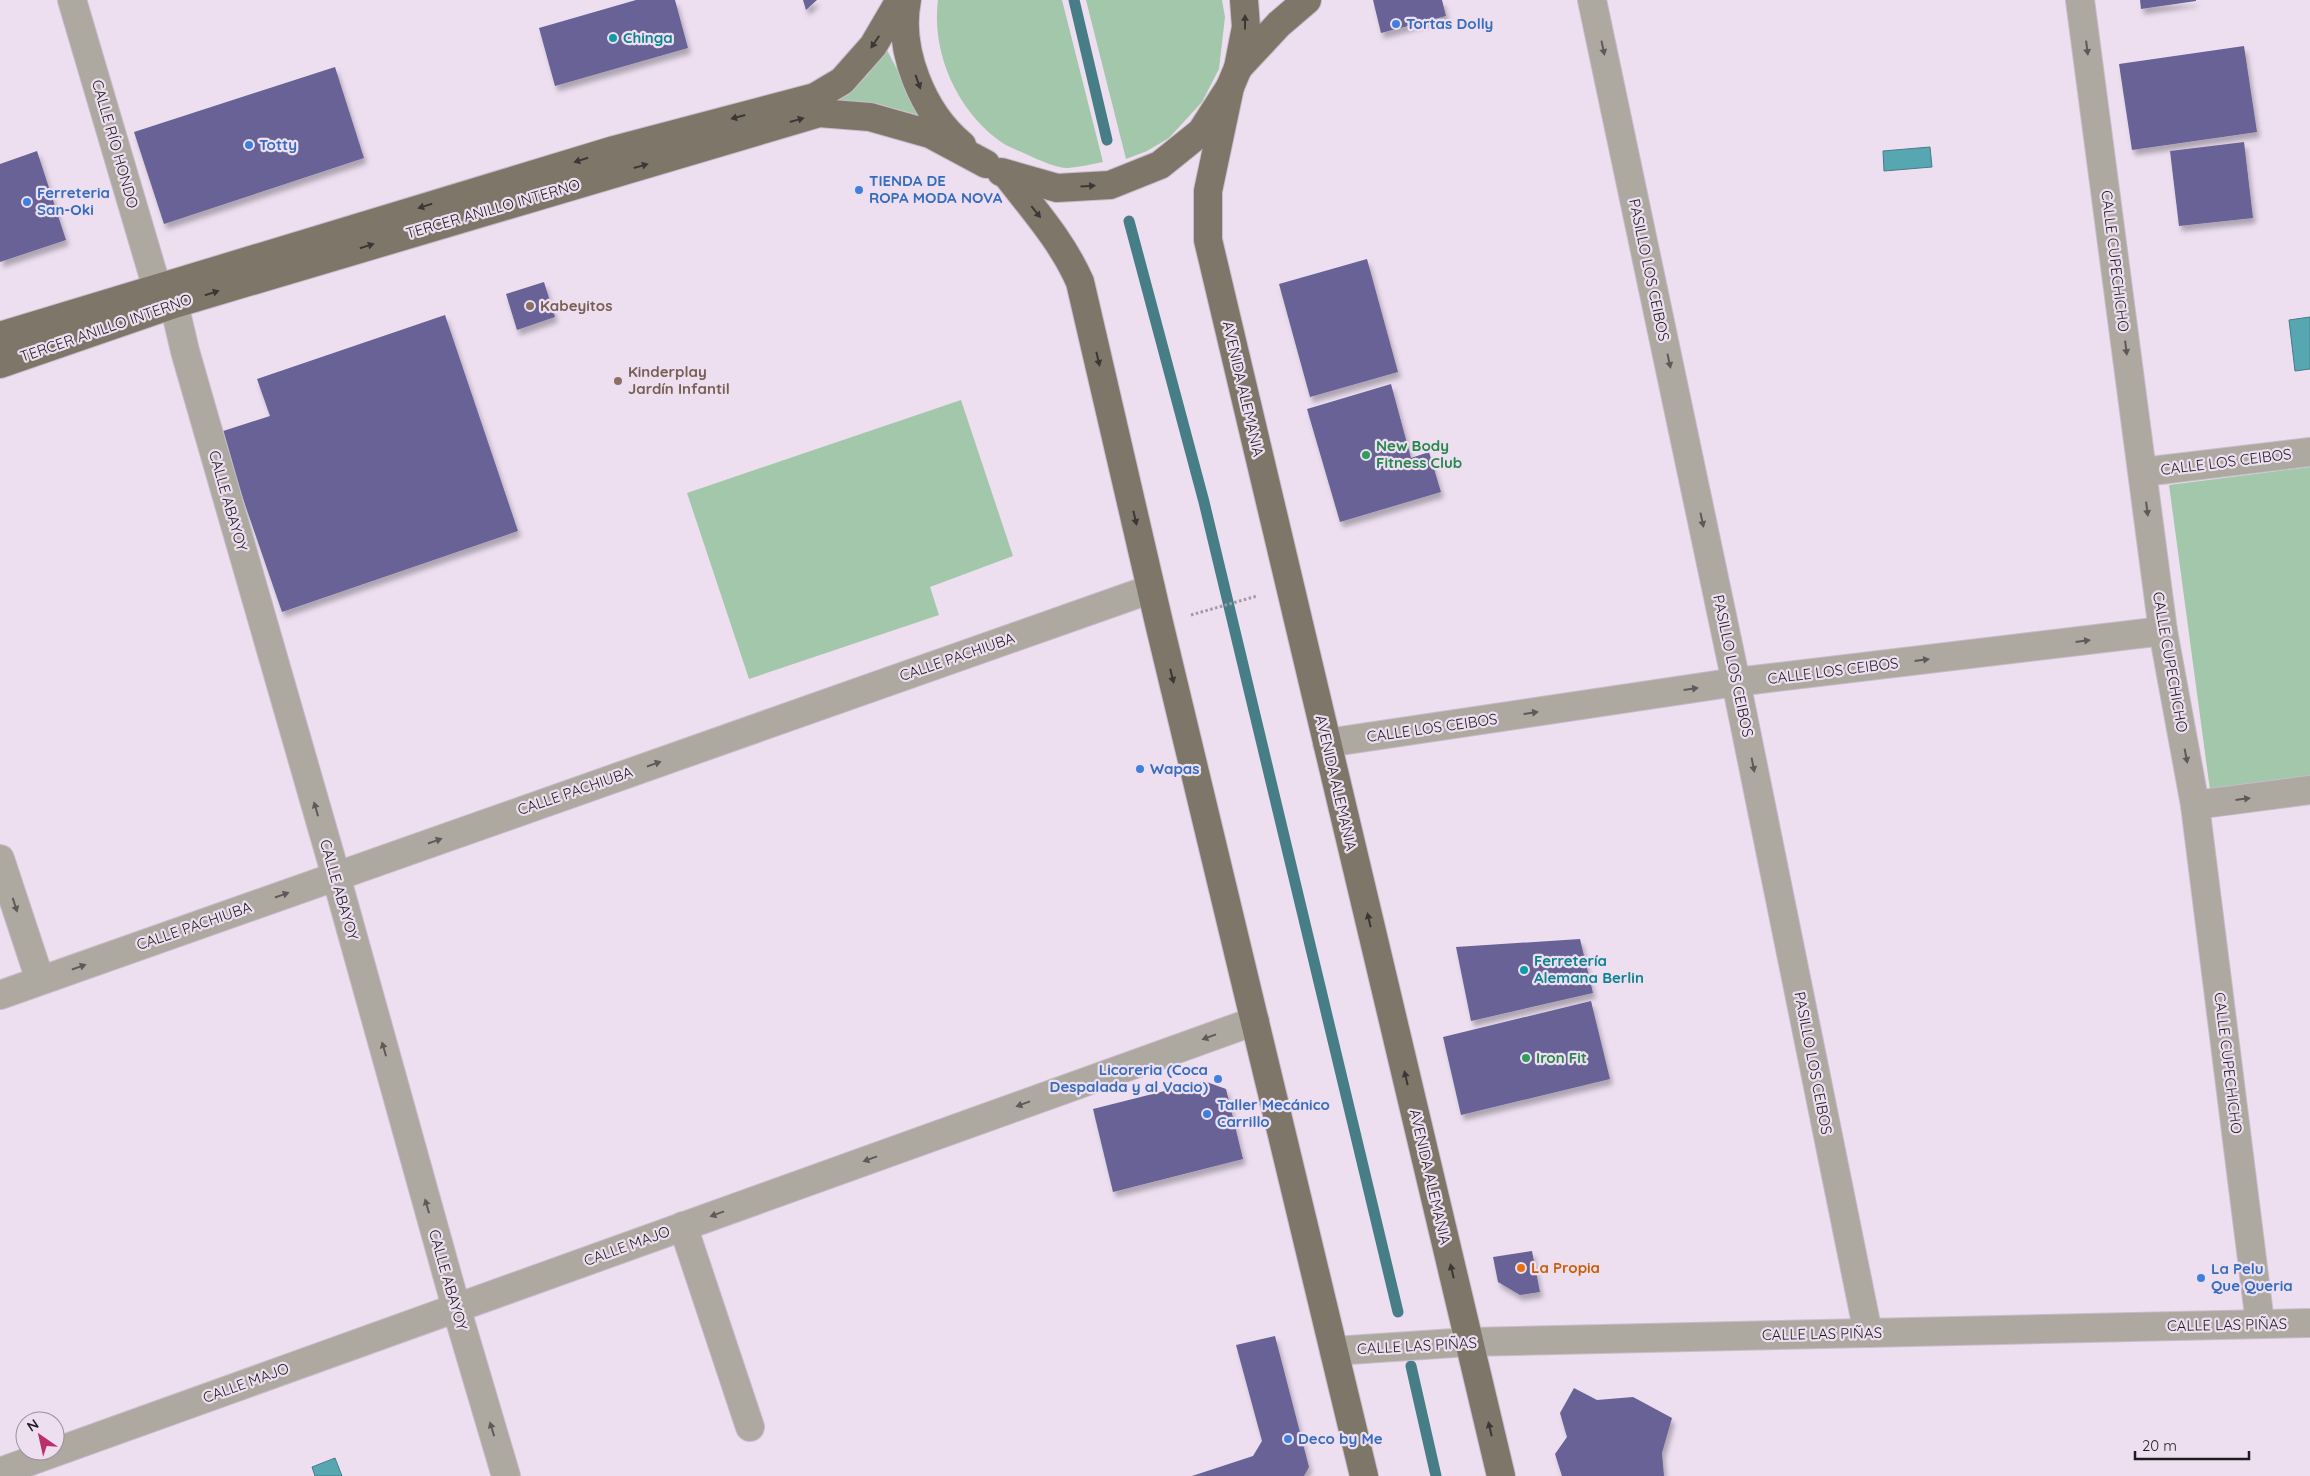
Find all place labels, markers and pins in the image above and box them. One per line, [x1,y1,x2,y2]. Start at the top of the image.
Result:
place label: Tortas Dolly [1406,14,1493,33]
marker: Tortas Dolly [1390,18,1402,30]
place label: Chinga [623,28,673,47]
marker: Chinga [607,32,619,44]
place label: Totty [259,135,297,154]
marker: Totty [243,139,255,151]
place label: TIENDA DE ROPA MODA NOVA [869,171,1003,207]
place label: Ferreteria San-Oki [37,183,110,219]
marker: TIENDA DE ROPA MODA NOVA [853,184,865,196]
marker: Ferreteria San-Oki [21,196,33,208]
place label: Kabeyitos [540,296,612,315]
marker: Kabeyitos [524,300,536,312]
place label: Kinderplay Jardín Infantil [628,362,730,398]
marker: Kinderplay Jardín Infantil [612,375,624,387]
place label: New Body Fitness Club [1376,436,1462,472]
marker: New Body Fitness Club [1360,449,1372,461]
place label: Wapas [1150,759,1200,778]
marker: Wapas [1134,763,1146,775]
place label: Ferretería Alemana Berlin [1534,951,1644,987]
marker: Ferretería Alemana Berlin [1518,964,1530,976]
place label: Iron Fit [1536,1048,1587,1067]
marker: Iron Fit [1520,1052,1532,1064]
place label: Licoreria (Coca Despalada y al Vacio) [1050,1060,1208,1096]
marker: Licoreria (Coca Despalada y al Vacio) [1212,1073,1224,1085]
place label: Taller Mecánico Carrillo [1217,1095,1330,1131]
marker: Taller Mecánico Carrillo [1201,1108,1213,1120]
place label: La Propia [1531,1258,1600,1277]
place label: La Pelu Que Queria [2211,1259,2293,1295]
marker: La Propia [1515,1262,1527,1274]
marker: La Pelu Que Queria [2195,1272,2207,1284]
place label: Deco by Me [1298,1429,1383,1448]
marker: Deco by Me [1282,1433,1294,1445]

